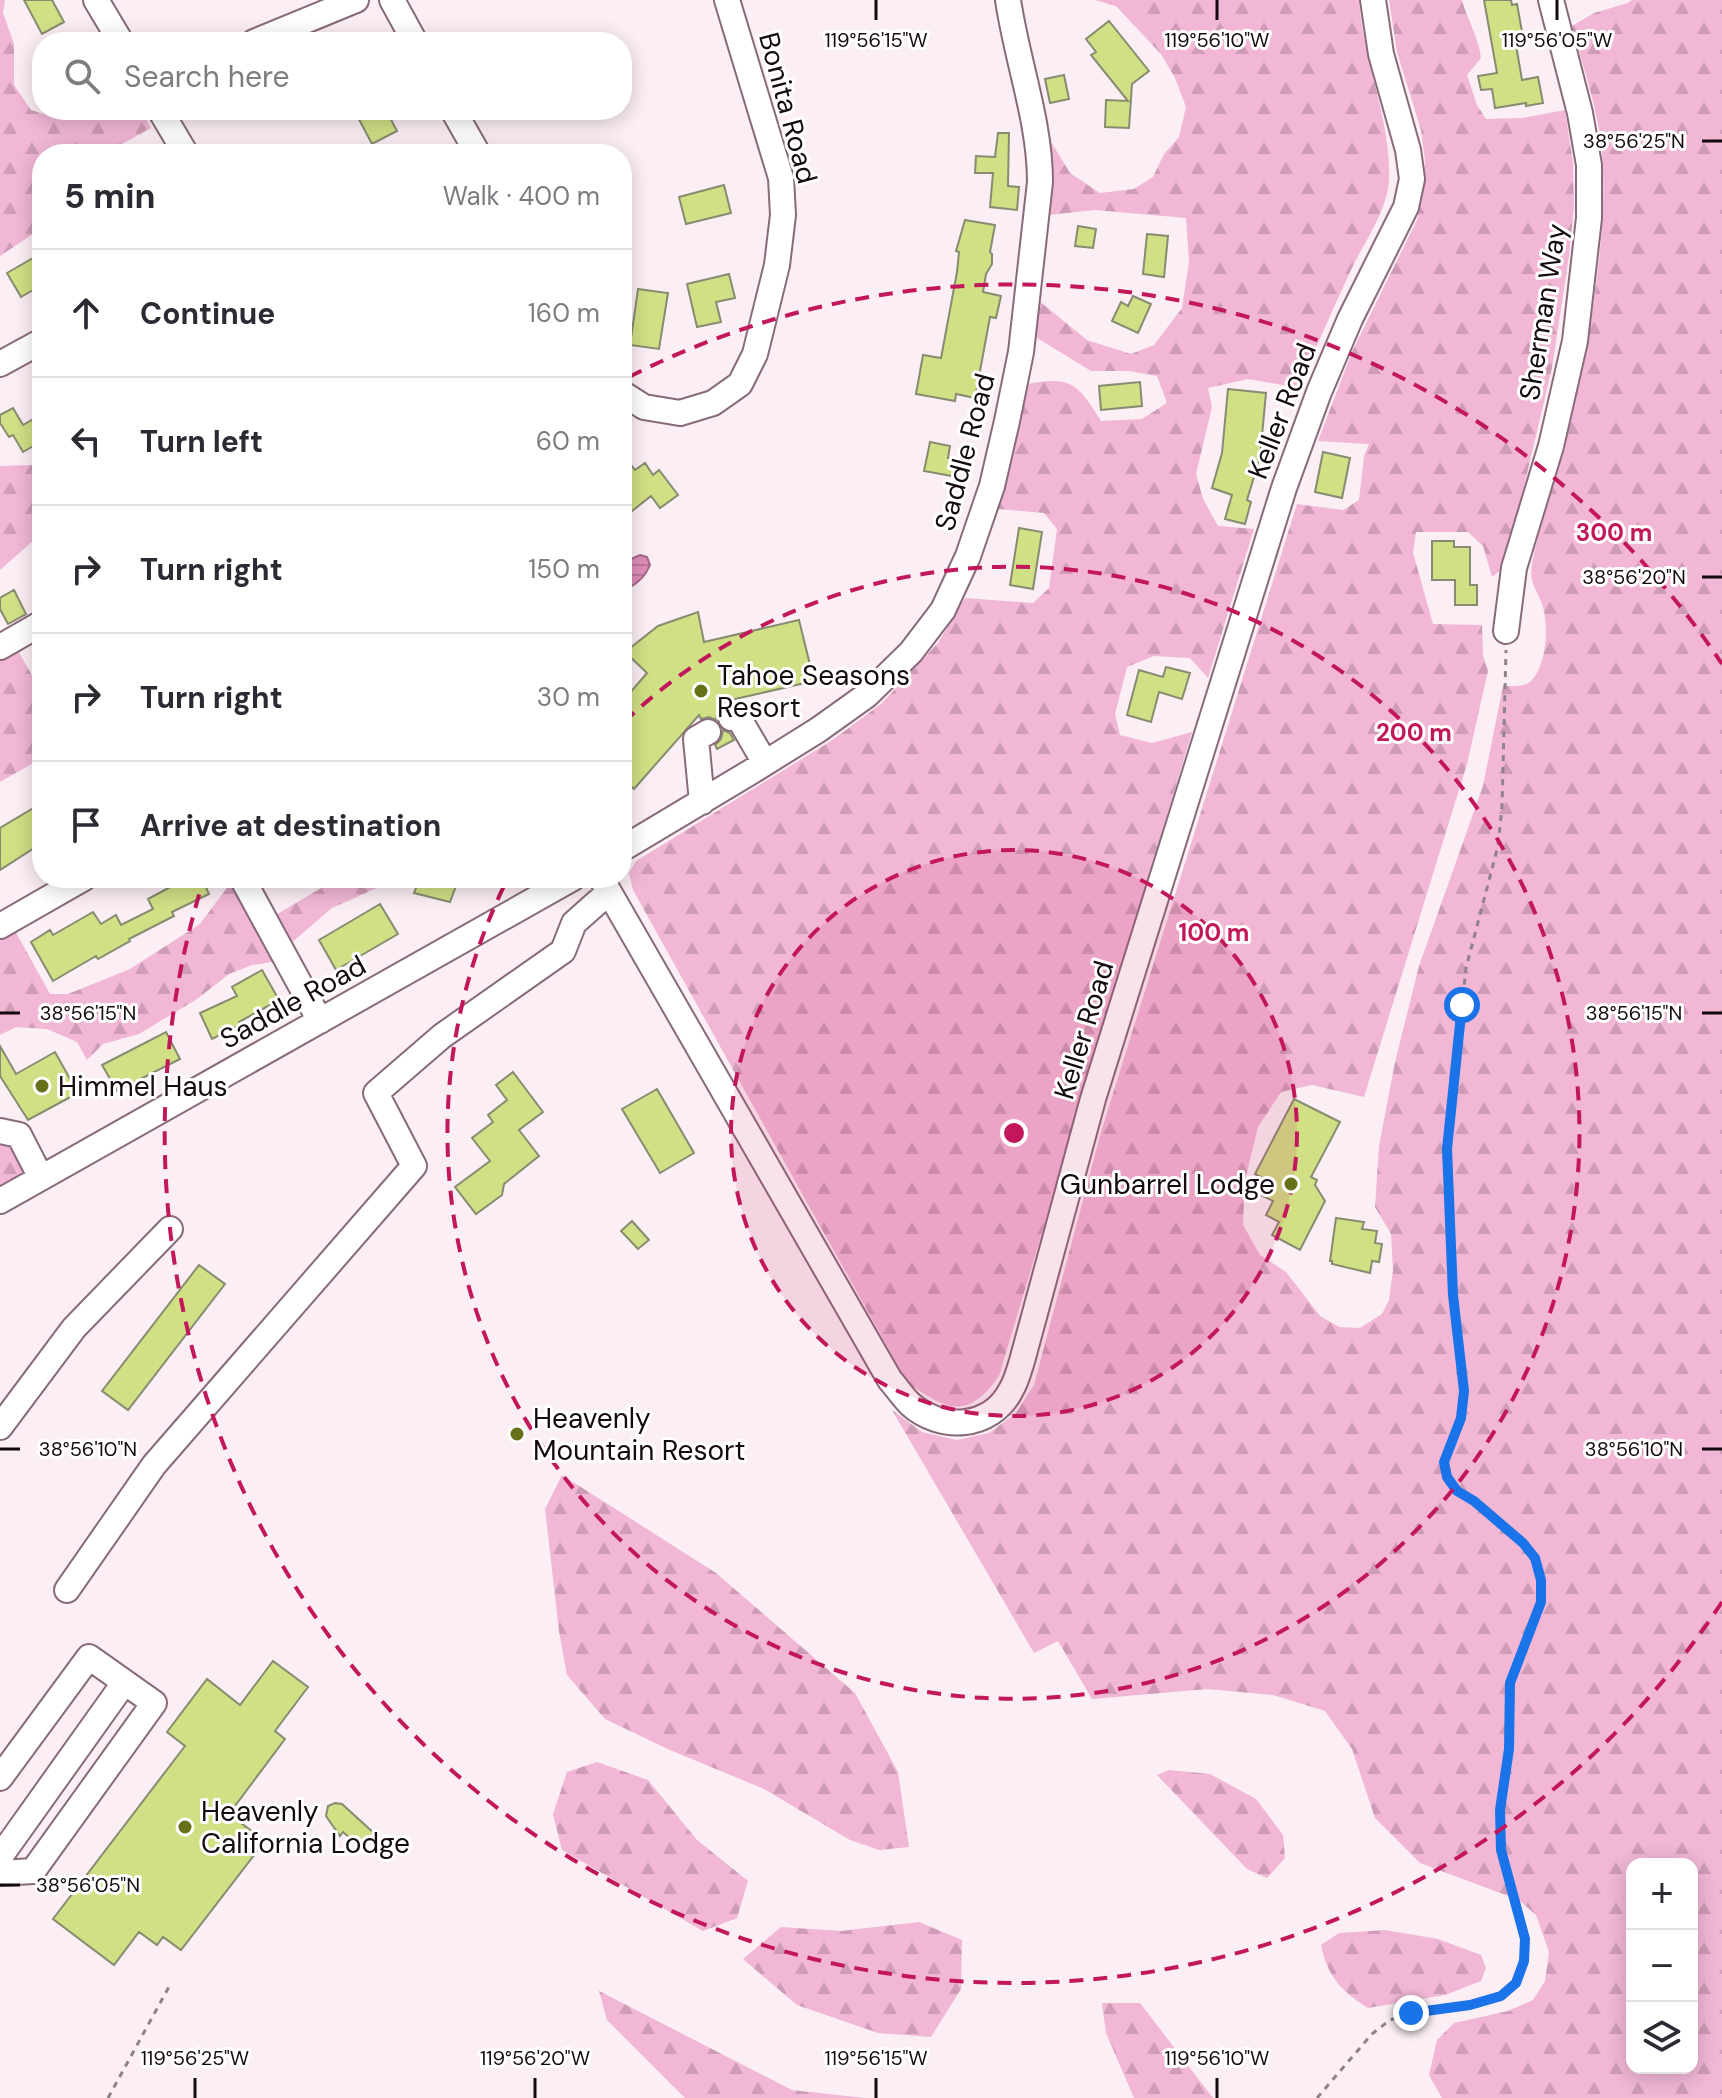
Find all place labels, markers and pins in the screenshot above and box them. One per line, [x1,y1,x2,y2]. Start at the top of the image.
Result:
place label: Tahoe Seasons Resort [717,657,910,726]
marker: Tahoe Seasons Resort [692,682,710,700]
place label: Himmel Haus [58,1068,228,1105]
marker: Himmel Haus [33,1077,51,1095]
centre of rings [1000,1119,1028,1147]
place label: Gunbarrel Lodge [1060,1166,1275,1203]
marker: Gunbarrel Lodge [1282,1175,1300,1193]
place label: Heavenly Mountain Resort [533,1400,745,1469]
marker: Heavenly Mountain Resort [508,1425,526,1443]
place label: Heavenly California Lodge [201,1793,410,1862]
marker: Heavenly California Lodge [176,1818,194,1836]

